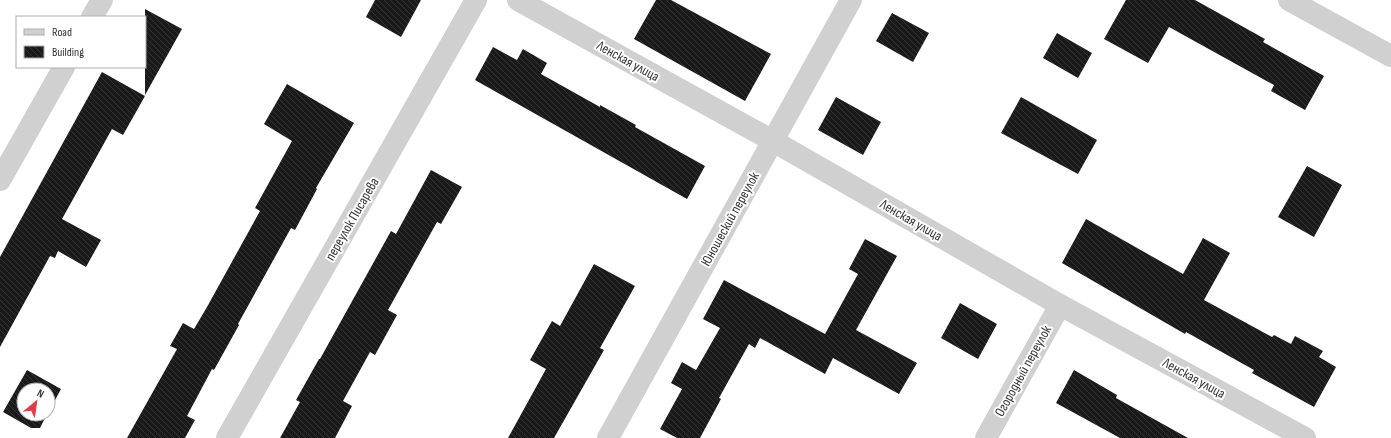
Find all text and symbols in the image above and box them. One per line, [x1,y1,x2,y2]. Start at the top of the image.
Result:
legend [16,16,146,68]
text: Road [52,25,72,40]
street label: Ленская улица [593,36,662,85]
text: Building [52,45,84,60]
street label: Юношеский переулок [697,168,763,269]
street label: переулок Писарева [321,174,383,264]
street label: Ленская улица [876,195,945,245]
street label: Огородный переулок [991,322,1055,420]
street label: Ленская улица [1159,353,1228,402]
north arrow [16,382,56,422]
text: N [35,387,46,401]

